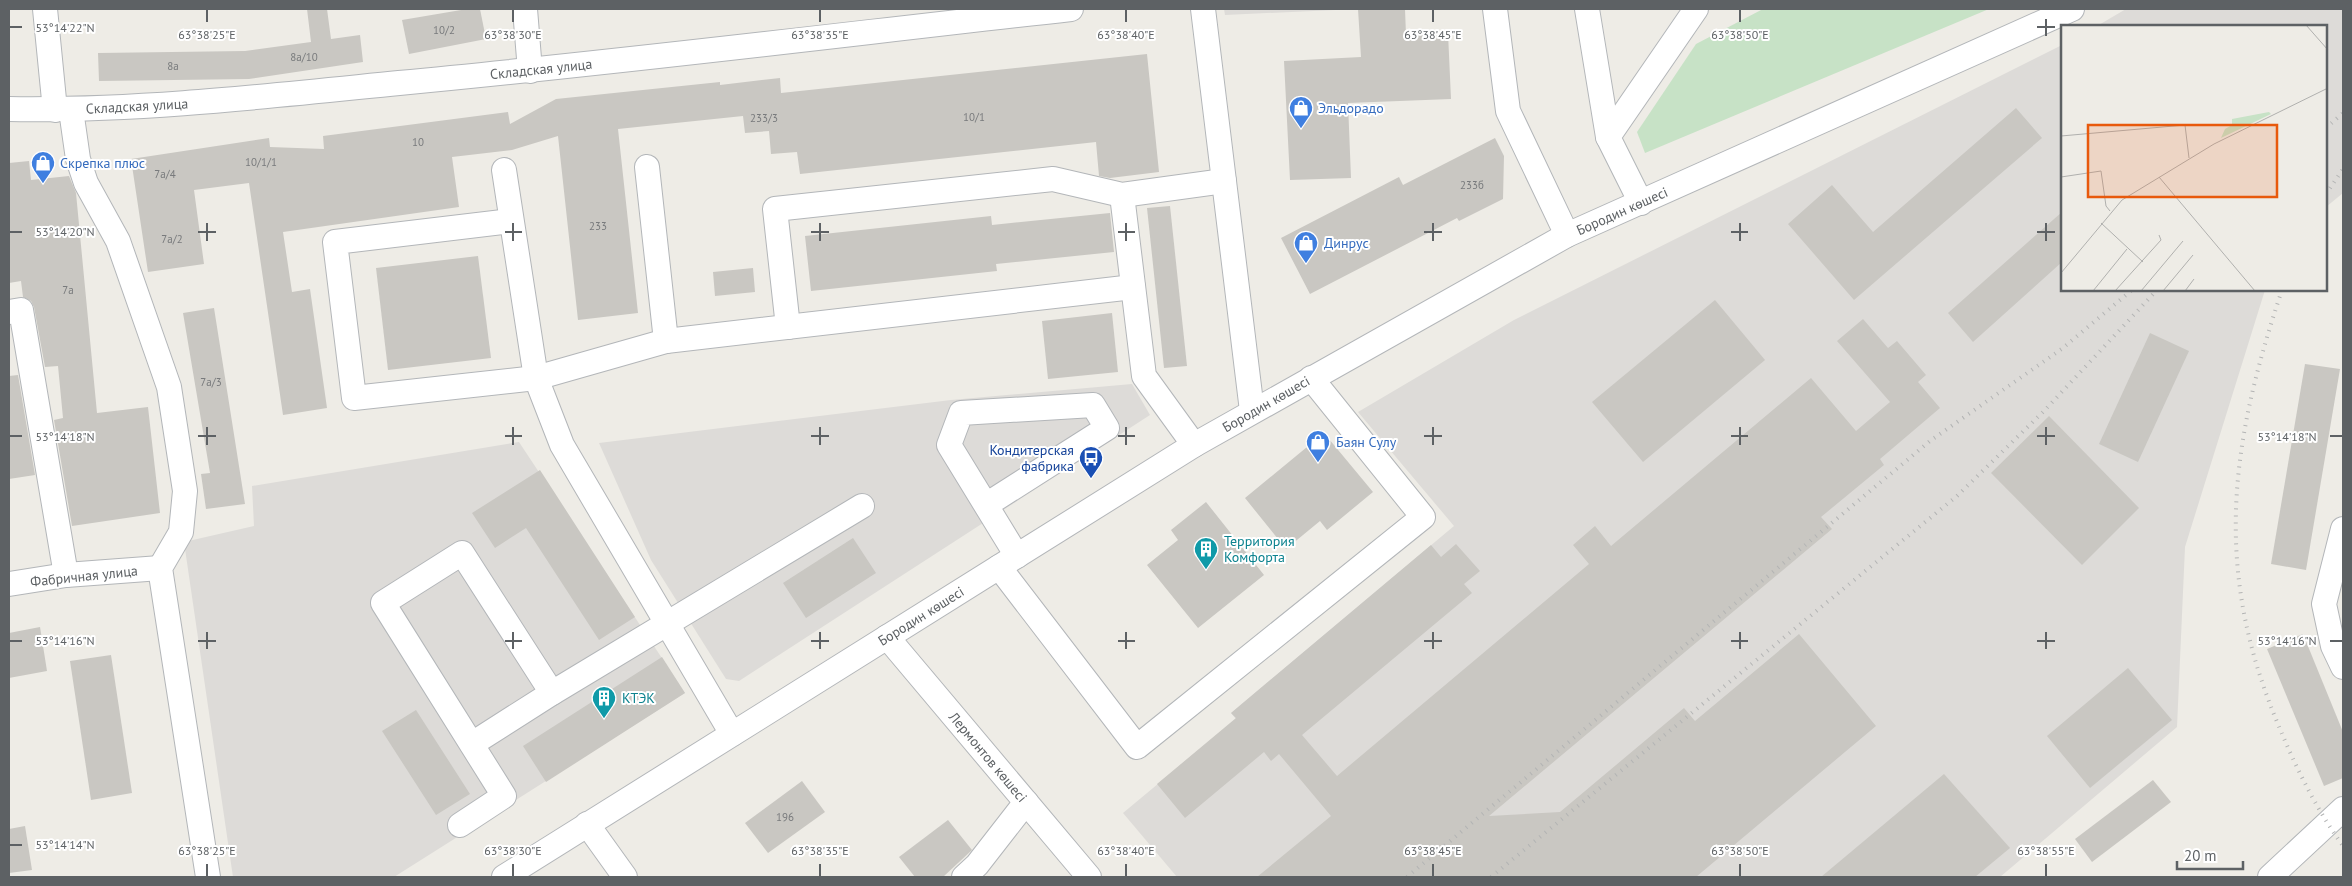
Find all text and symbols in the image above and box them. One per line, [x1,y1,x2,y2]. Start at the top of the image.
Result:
text: 53°14'22"N [35,20,95,35]
house number: 10/2 [433,23,455,37]
inset map [2061,25,2327,291]
text: 63°38'25"E [178,27,236,42]
text: 63°38'30"E [484,27,542,42]
text: 63°38'35"E [791,27,849,42]
text: 63°38'40"E [1097,27,1155,42]
text: 63°38'45"E [1404,27,1462,42]
text: 63°38'50"E [1711,27,1769,42]
house number: 8а/10 [290,50,318,64]
street label: Складская улица [489,55,593,83]
house number: 8а [167,59,179,73]
street label: Складская улица [85,94,189,118]
shop icon: Эльдорадо [1288,95,1314,129]
place label: Эльдорадо [1318,99,1384,117]
house number: 10/1 [963,110,985,124]
house number: 233/3 [750,111,778,125]
house number: 10 [412,135,424,149]
shop icon: Скрепка плюс [30,150,56,184]
place label: Скрепка плюс [60,154,145,172]
house number: 10/1/1 [245,155,277,169]
house number: 7а/4 [154,167,176,181]
house number: 233б [1460,178,1484,192]
street label: Бородин көшесі [1574,183,1670,239]
house number: 233 [589,219,607,233]
text: 53°14'20"N [35,224,95,239]
shop icon: Динрус [1293,230,1319,264]
house number: 7а/2 [161,232,183,246]
place label: Динрус [1324,234,1369,252]
house number: 7а [62,283,74,297]
street label: Бородин көшесі [1219,372,1313,436]
house number: 7а/3 [200,375,222,389]
text: 53°14'18"N [35,429,95,444]
shop icon: Баян Сулу [1305,429,1331,463]
text: 53°14'18"N [2257,429,2317,444]
place label: Баян Сулу [1336,433,1397,451]
place label: Кондитерская фабрика [989,441,1074,475]
bus stop icon: Кондитерская фабрика [1078,445,1104,479]
place label: Территория Комфорта [1224,532,1295,566]
building icon: Территория Комфорта [1193,536,1219,570]
street label: Фабричная улица [29,561,139,591]
street label: Бородин көшесі [875,582,967,650]
text: 53°14'16"N [35,633,95,648]
text: 53°14'16"N [2257,633,2317,648]
building icon: КТЭК [591,685,617,719]
place label: КТЭК [622,689,655,707]
street label: Лермонтов көшесі [944,707,1031,806]
house number: 196 [776,810,794,824]
text: 53°14'14"N [35,837,95,852]
scale bar [2177,838,2243,870]
text: 63°38'25"E [178,843,236,858]
text: 63°38'30"E [484,843,542,858]
text: 63°38'35"E [791,843,849,858]
text: 63°38'40"E [1097,843,1155,858]
text: 63°38'45"E [1404,843,1462,858]
text: 63°38'50"E [1711,843,1769,858]
text: 63°38'55"E [2017,843,2075,858]
text: 20 m [2184,846,2217,865]

